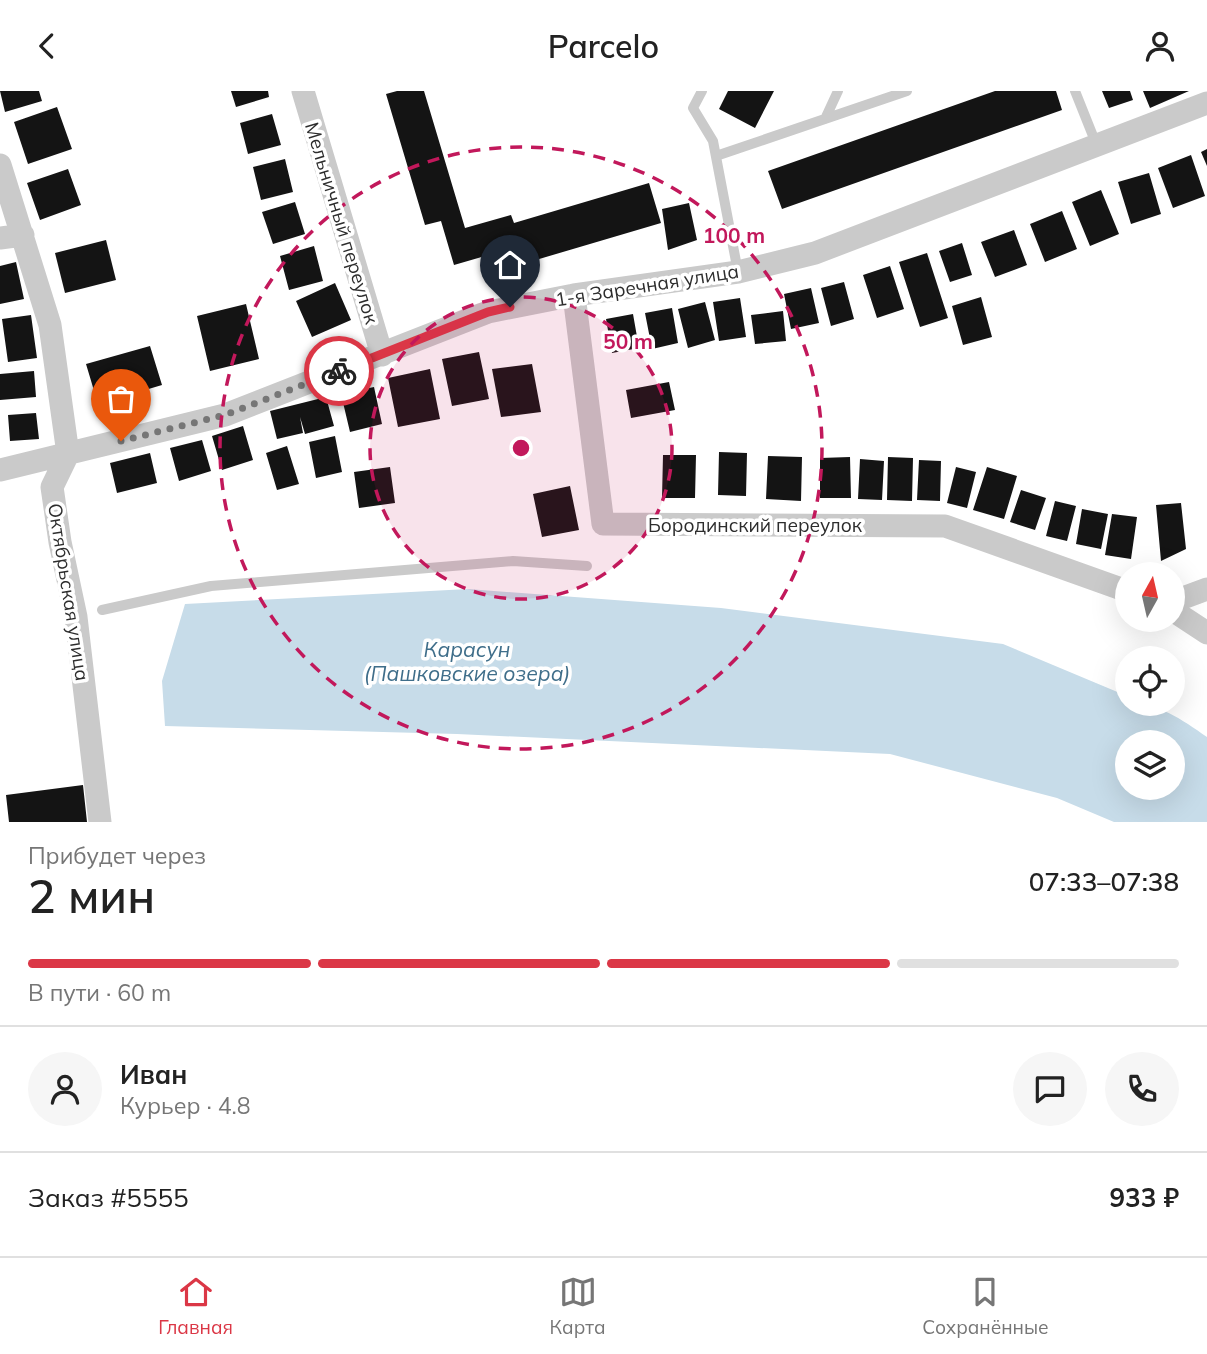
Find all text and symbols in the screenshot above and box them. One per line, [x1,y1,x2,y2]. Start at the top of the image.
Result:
text: Parcelo [548,26,659,66]
icon: back [28,27,66,65]
icon: person [1141,27,1179,65]
street label: Мельничный переулок [300,119,384,327]
text: 100 m [703,222,765,248]
pin [480,235,540,307]
icon: home [491,246,529,284]
street label: 1-я Заречная улица [554,259,740,311]
text: 50 m [603,328,653,354]
courier [304,336,374,406]
icon: bike [320,352,358,390]
pin [91,369,151,441]
icon: bag [102,380,140,418]
centre of rings [509,436,533,460]
street label: Октябрьская улица [43,502,95,682]
street label: Бородинский переулок [648,513,863,537]
north arrow [1115,562,1185,632]
map controls [1115,562,1185,800]
water label: Карасун (Пашковские озера) [364,636,570,686]
button: locate [1115,646,1185,716]
button: layers [1115,730,1185,800]
text: Прибудет через [28,841,206,870]
text: 07:33–07:38 [1029,865,1179,898]
text: 2 мин [28,867,155,925]
text: В пути · 60 m [28,978,171,1007]
button: person [28,1052,102,1126]
button: chat [1013,1052,1087,1126]
button: phone [1105,1052,1179,1126]
text: Иван [120,1058,187,1091]
text: Курьер · 4.8 [120,1091,251,1120]
text: Заказ #5555 [28,1181,189,1214]
text: 933 ₽ [1109,1181,1179,1214]
tab: Главная [158,1273,233,1339]
tab: Карта [550,1273,606,1339]
tab: Сохранённые [922,1273,1049,1339]

